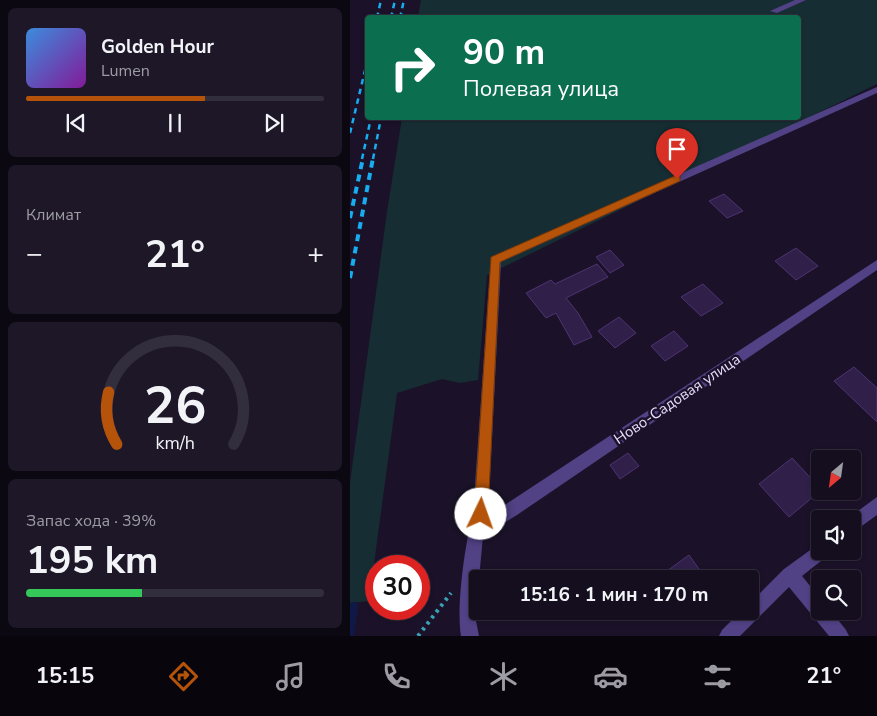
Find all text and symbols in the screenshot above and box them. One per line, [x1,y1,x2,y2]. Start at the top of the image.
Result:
text: 90 m [463,29,545,76]
text: Golden Hour [101,34,214,60]
icon: right [380,35,445,100]
text: Lumen [101,60,150,82]
text: Полевая улица [463,74,619,104]
icon: previous [62,109,90,137]
icon: pause [161,109,189,137]
icon: next [260,109,288,137]
pin [656,128,698,179]
icon: arrive [663,135,691,163]
text: Климат [26,204,81,226]
text: 21° [145,229,205,280]
text: − [26,235,43,273]
text: + [307,235,324,273]
street label: Ново-Садовая улица [610,349,744,449]
text: 26 [144,370,206,441]
text: km/h [155,431,195,455]
north arrow [811,450,861,500]
map controls [811,450,861,620]
position arrow [454,487,506,539]
text: Запас хода · 39% [26,510,156,532]
button: sound [811,510,861,560]
text: 195 km [26,535,158,586]
speed limit sign: 30 [365,555,430,620]
button: search [811,570,861,620]
text: 15:16 · 1 мин · 170 m [520,582,708,608]
icon: directions [166,659,201,694]
icon: music [273,659,308,694]
icon: phone [379,659,414,694]
icon: climate [486,659,521,694]
icon: car [593,659,628,694]
icon: filters [700,659,735,694]
text: 15:15 [36,661,94,691]
text: 21° [806,661,841,691]

